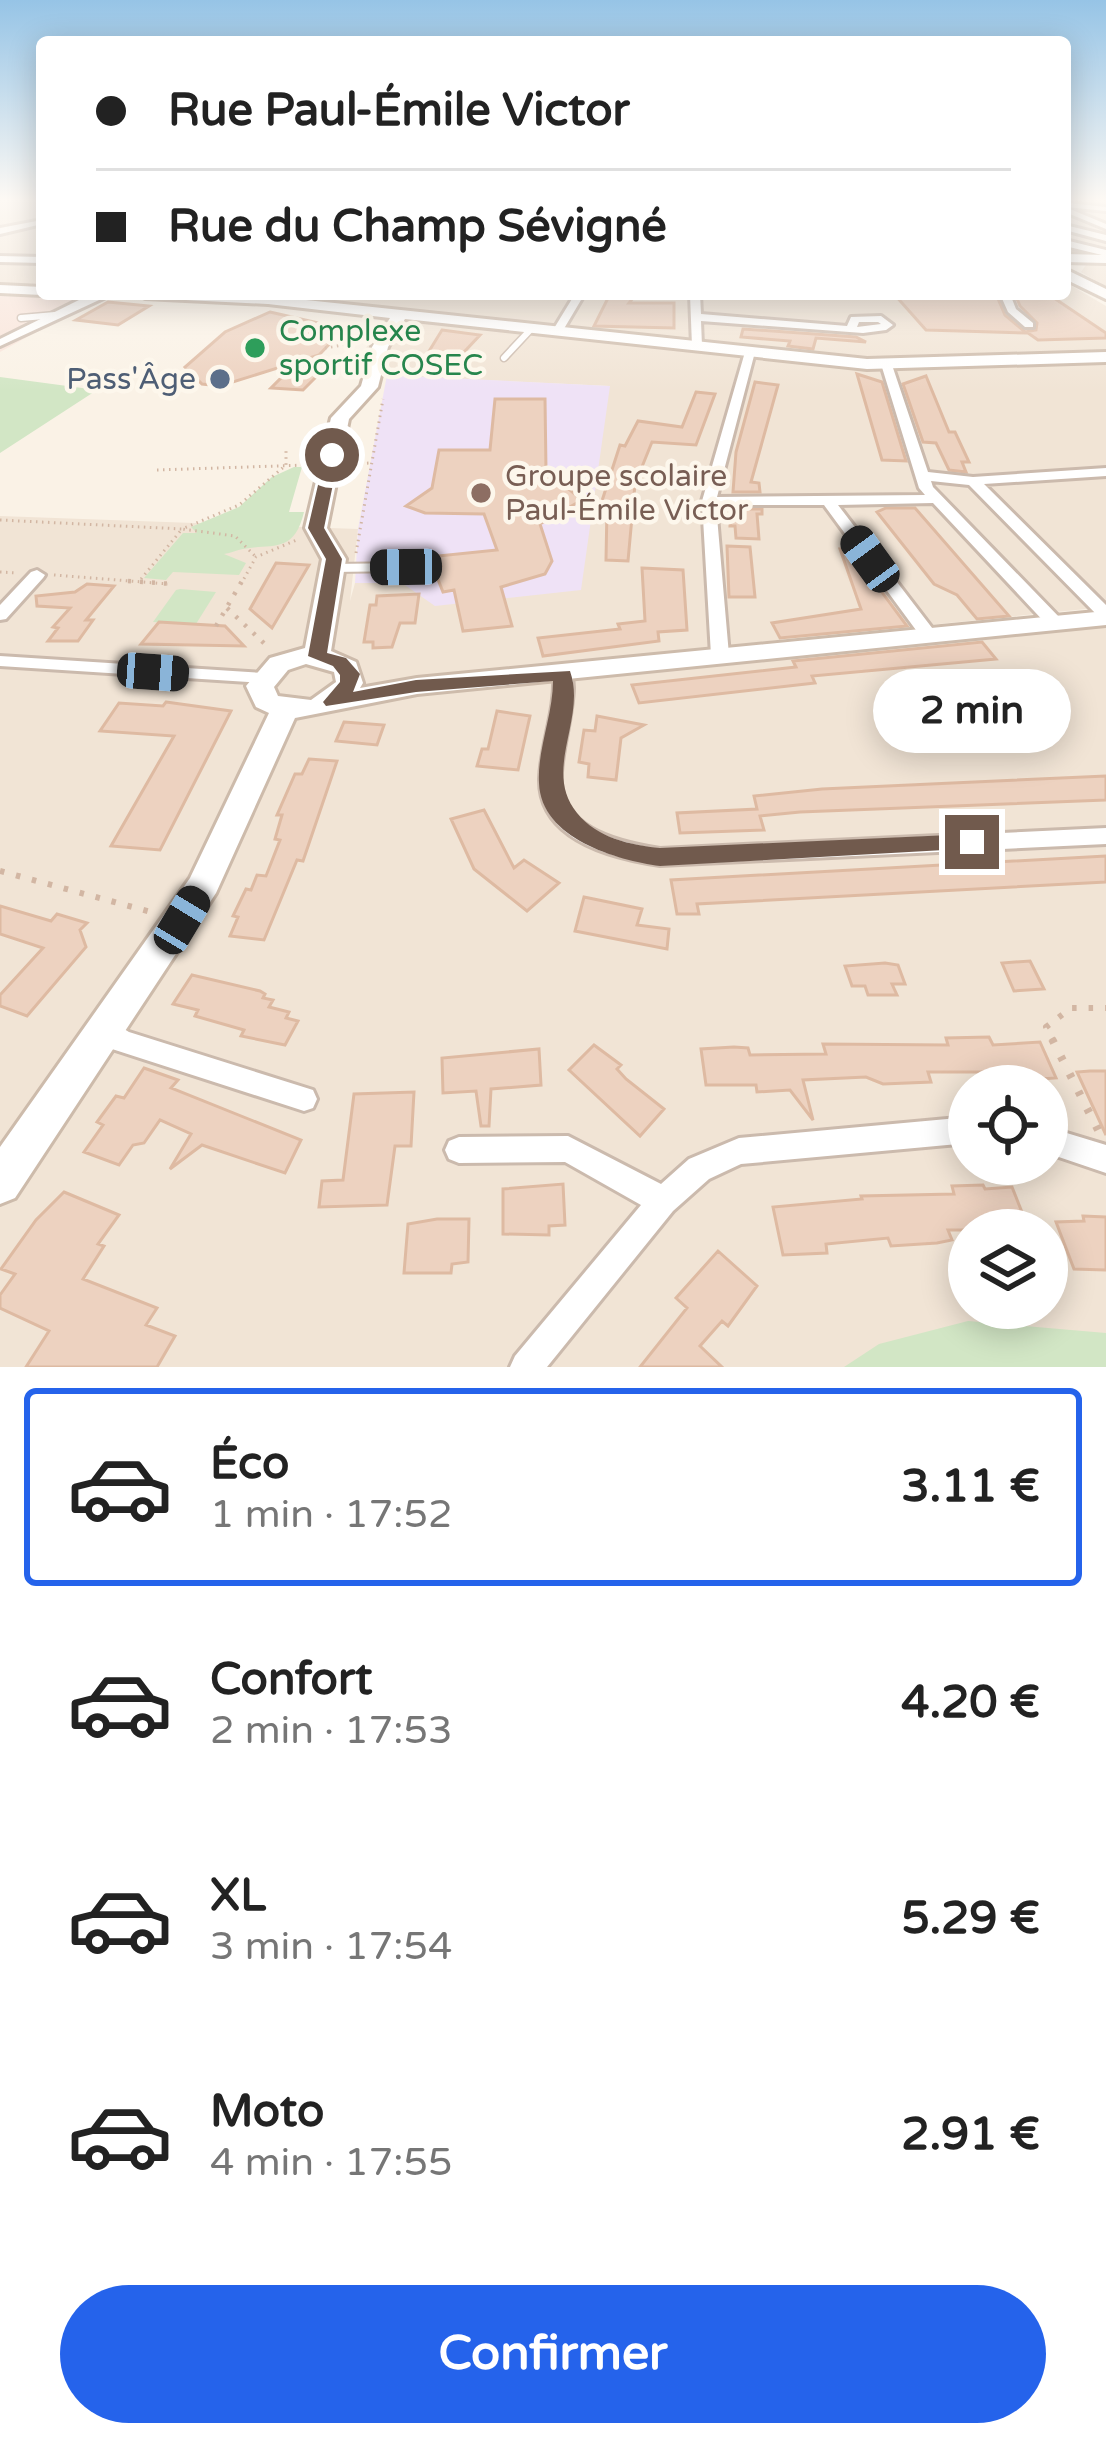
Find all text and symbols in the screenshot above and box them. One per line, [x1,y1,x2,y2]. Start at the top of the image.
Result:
text: Rue Paul-Émile Victor [168,84,630,138]
text: Rue du Champ Sévigné [168,200,667,254]
place label: Complexe sportif COSEC [279,313,483,384]
marker: Complexe sportif COSEC [242,335,268,361]
place label: Pass'Âge [66,361,196,398]
marker: Pass'Âge [207,366,233,392]
route start [305,428,359,482]
place label: Groupe scolaire Paul-Émile Victor [505,458,749,529]
marker: Groupe scolaire Paul-Émile Victor [468,480,494,506]
car [834,519,906,599]
car [370,548,442,586]
car [116,652,190,692]
callout: 2 min [873,668,1071,752]
text: 2 min [920,687,1024,734]
route end [945,815,999,869]
car [148,880,216,960]
map controls [948,1065,1068,1329]
button: locate [948,1065,1068,1185]
button: layers [948,1209,1068,1329]
icon: car [66,1433,174,1541]
text: Éco [210,1437,289,1491]
text: 3.11 € [901,1460,1040,1514]
text: 1 min · 17:52 [210,1491,452,1538]
icon: car [66,1649,174,1757]
text: Confort [210,1653,372,1707]
text: 4.20 € [901,1676,1040,1730]
text: 2 min · 17:53 [210,1707,452,1754]
icon: car [66,1865,174,1973]
text: XL [210,1869,266,1923]
text: 5.29 € [902,1892,1040,1946]
text: 3 min · 17:54 [210,1923,452,1970]
icon: car [66,2081,174,2189]
text: Moto [210,2085,324,2139]
text: 2.91 € [901,2108,1040,2162]
text: 4 min · 17:55 [210,2139,452,2186]
button: Confirmer [60,2285,1046,2423]

